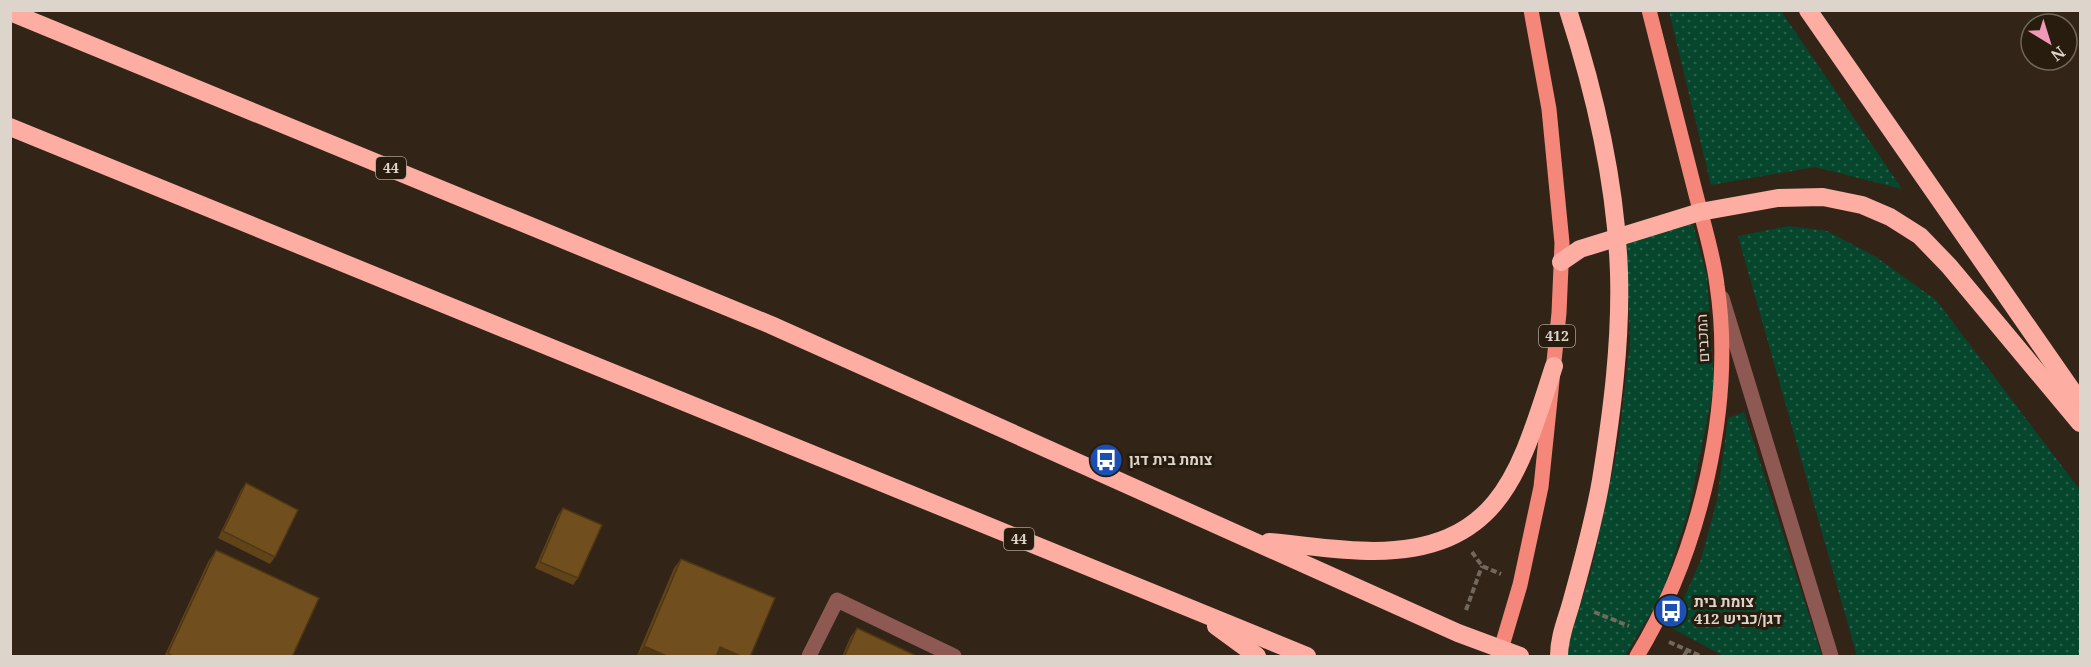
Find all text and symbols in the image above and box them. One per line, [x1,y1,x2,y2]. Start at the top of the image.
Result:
north arrow [2019,12,2079,72]
text: N [2046,41,2070,67]
road number: 44 [376,157,406,179]
street label: המכבים [1691,313,1713,363]
road number: 412 [1539,325,1575,347]
bus stop icon: צומת בית דגן [1088,442,1124,478]
place label: צומת בית דגן [1129,449,1213,469]
road number: 44 [1004,528,1034,550]
place label: צומת בית דגן/כביש 412 [1694,591,1782,628]
bus stop icon: צומת בית דגן/כביש 412 [1653,593,1689,629]

